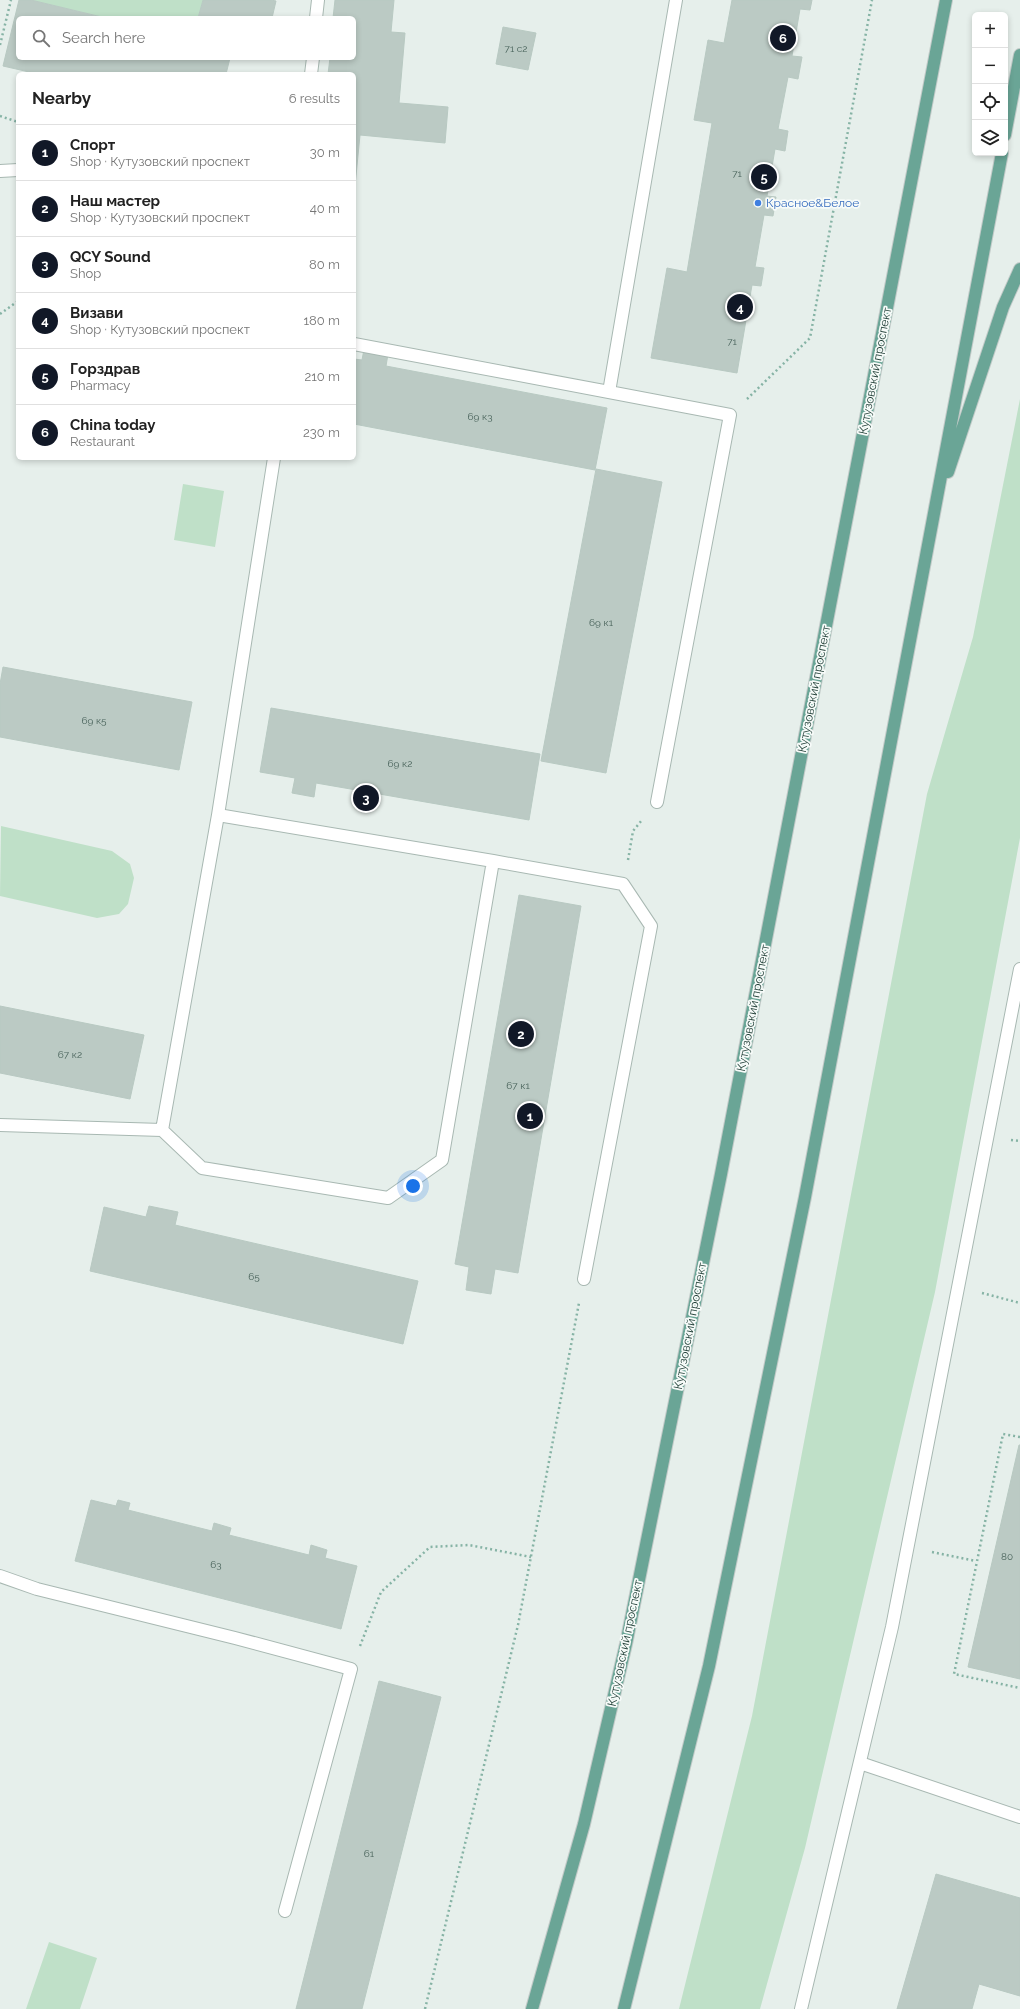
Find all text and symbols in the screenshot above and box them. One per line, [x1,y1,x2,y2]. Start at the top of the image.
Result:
map controls [972,12,1008,156]
button: + [972,12,1008,48]
search box [16,16,356,60]
pin: 6 [770,23,796,53]
icon: search [30,27,52,49]
text: Search here [62,29,145,47]
house number: 71 с2 [505,43,527,54]
button: − [972,48,1008,84]
button: locate [972,84,1008,120]
text: Nearby [32,88,91,108]
text: 6 results [289,91,340,106]
button: layers [972,120,1008,156]
text: Спорт [70,136,115,154]
text: 1 [42,145,48,160]
text: 30 m [310,145,340,160]
text: Shop · Кутузовский проспект [70,154,250,169]
pin: 5 [751,162,777,192]
house number: 71 [732,168,743,179]
text: Наш мастер [70,192,160,210]
place label: Красное&Белое [766,196,859,210]
marker: Красное&Белое [753,198,763,208]
text: 2 [41,201,49,216]
text: 40 m [310,201,340,216]
text: Shop · Кутузовский проспект [70,210,250,225]
text: QCY Sound [70,248,151,266]
text: 3 [41,257,49,272]
text: 80 m [309,257,340,272]
text: Shop [70,266,101,281]
pin: 4 [727,292,753,322]
text: Визави [70,304,123,322]
street label: Кутузовский проспект [856,306,894,436]
text: 4 [41,313,49,328]
text: 180 m [304,313,340,328]
text: Shop · Кутузовский проспект [70,322,250,337]
house number: 71 [727,336,738,347]
text: Горздрав [70,360,140,378]
text: 5 [41,369,49,384]
text: 210 m [304,369,340,384]
text: Pharmacy [70,378,130,393]
house number: 69 к3 [468,411,492,422]
text: China today [70,416,155,434]
text: 6 [41,425,49,440]
text: 230 m [303,425,340,440]
text: Restaurant [70,434,135,449]
house number: 69 к1 [589,617,614,628]
street label: Кутузовский проспект [795,624,833,754]
house number: 69 к5 [81,715,107,726]
house number: 69 к2 [388,758,412,769]
pin: 3 [353,783,379,813]
street label: Кутузовский проспект [734,943,772,1073]
pin: 2 [508,1019,534,1049]
house number: 67 к2 [58,1049,82,1060]
house number: 67 к1 [506,1080,530,1091]
pin: 1 [517,1101,543,1131]
your location [403,1176,423,1196]
street label: Кутузовский проспект [671,1261,709,1391]
house number: 65 [248,1271,260,1282]
house number: 80 [1001,1551,1013,1562]
house number: 63 [210,1559,222,1570]
street label: Кутузовский проспект [605,1578,645,1708]
house number: 61 [364,1848,375,1859]

